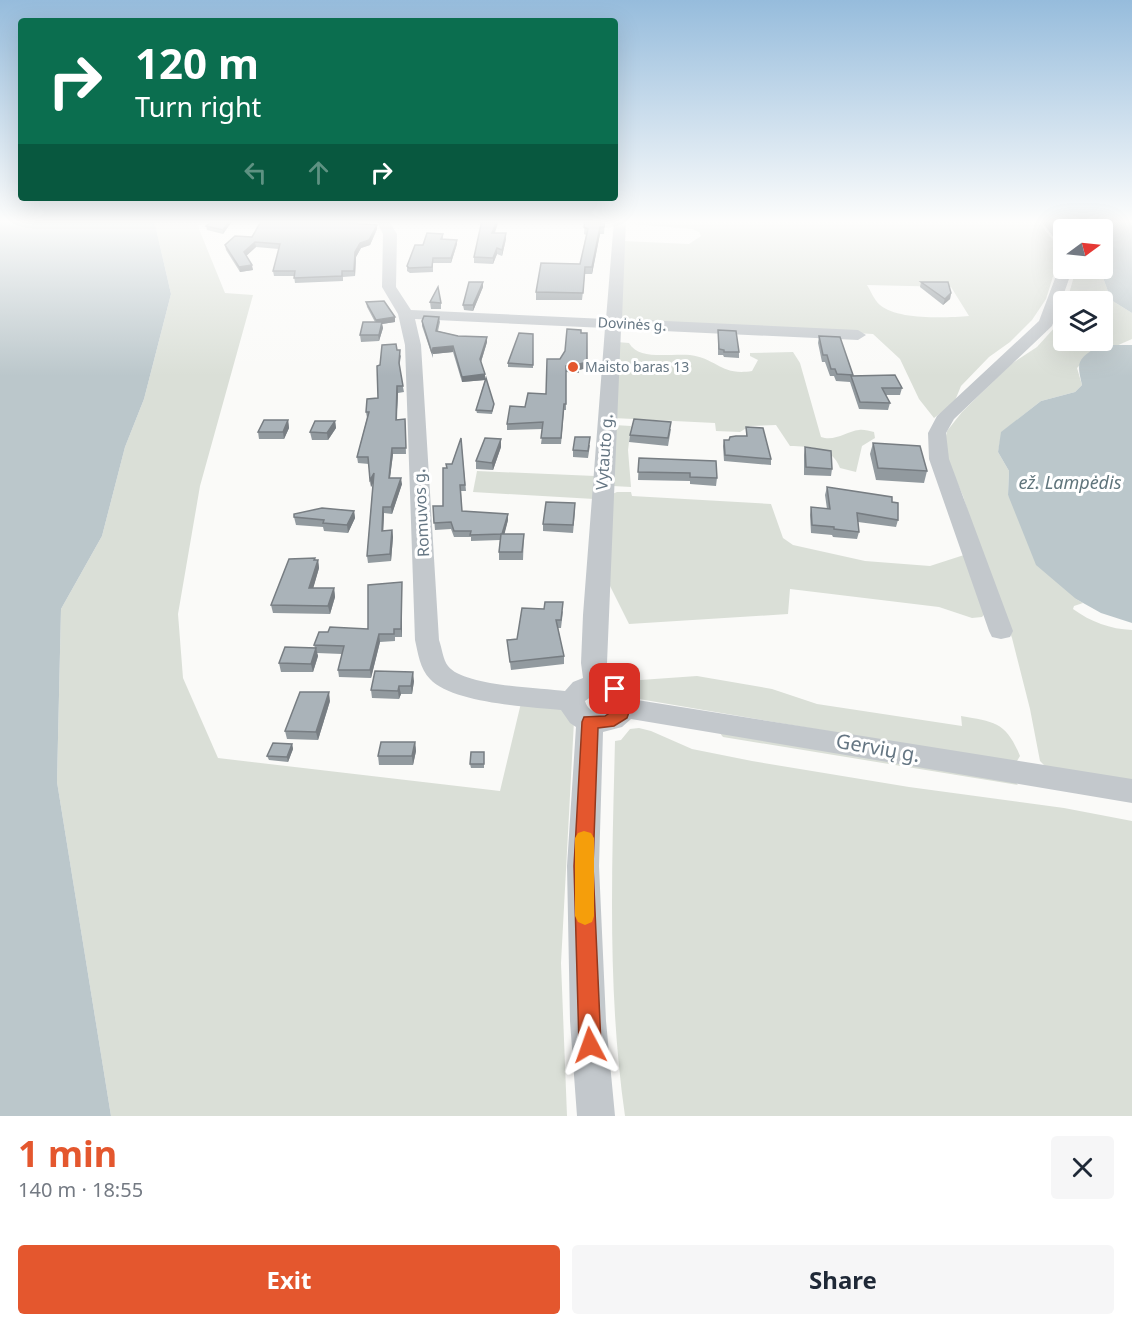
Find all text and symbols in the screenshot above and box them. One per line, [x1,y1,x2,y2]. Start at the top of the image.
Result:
text: 120 m [135,34,259,91]
icon: right [36,42,114,120]
text: Turn right [135,88,261,125]
icon: left [239,156,272,189]
icon: ahead [302,156,335,189]
icon: right [365,156,398,189]
north arrow [1053,219,1113,279]
map controls [1053,219,1113,351]
button: layers [1053,291,1113,351]
street label: Dovinės g. [597,312,667,335]
place label: Maisto baras 13 [585,357,689,376]
marker: Maisto baras 13 [566,360,580,374]
street label: Vytauto g. [590,413,618,491]
street label: Romuvos g. [408,468,434,558]
water label: ež. Lampėdis [1019,470,1122,494]
pin [589,663,640,714]
icon: arrive [598,672,631,705]
street label: Gervių g. [834,727,922,768]
position arrow [558,1013,622,1077]
text: 1 min [18,1129,117,1178]
button: close [1051,1136,1114,1199]
text: 140 m · 18:55 [18,1176,143,1203]
button: Exit [18,1245,560,1314]
button: Share [572,1245,1114,1314]

